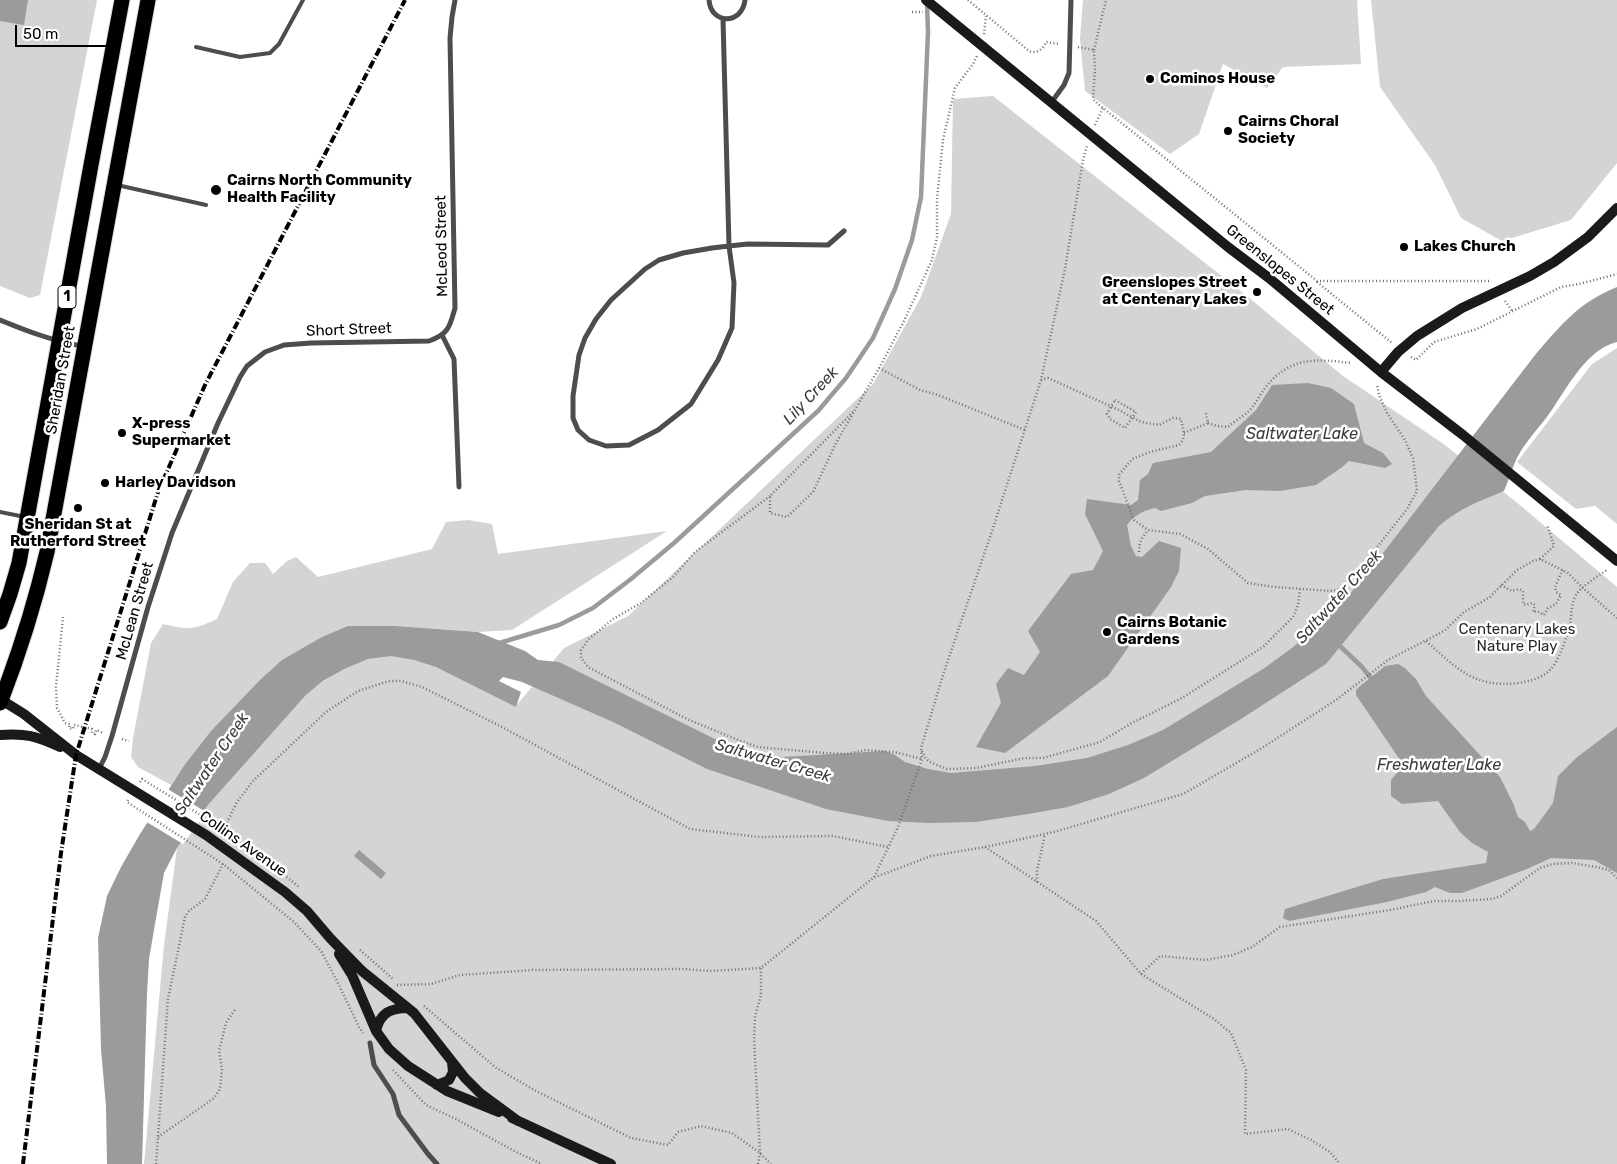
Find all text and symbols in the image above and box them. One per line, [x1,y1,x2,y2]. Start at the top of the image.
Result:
scale bar [18,15,120,47]
text: 50 m [23,25,58,43]
place label: Cominos House [1160,70,1275,88]
marker: Cominos House [1144,73,1156,85]
place label: Cairns Choral Society [1238,113,1339,148]
marker: Cairns Choral Society [1222,125,1234,137]
place label: Cairns North Community Health Facility [227,172,412,207]
marker: Cairns North Community Health Facility [209,183,223,197]
street label: McLeod Street [432,195,452,297]
street label: Greenslopes Street [1222,221,1338,319]
place label: Lakes Church [1414,238,1516,256]
marker: Lakes Church [1398,241,1410,253]
place label: Greenslopes Street at Centenary Lakes [1102,274,1247,309]
road number: 1 [58,286,76,308]
marker: Greenslopes Street at Centenary Lakes [1251,286,1263,298]
street label: Short Street [306,320,392,340]
street label: Sheridan Street [43,325,79,435]
water label: Lily Creek [779,363,843,429]
place label: X-press Supermarket [132,415,230,450]
water label: Saltwater Lake [1246,424,1358,444]
marker: X-press Supermarket [116,427,128,439]
place label: Harley Davidson [115,474,236,492]
marker: Harley Davidson [99,477,111,489]
marker: Sheridan St at Rutherford Street [72,502,84,514]
place label: Sheridan St at Rutherford Street [10,516,146,551]
water label: Saltwater Creek [1292,546,1386,648]
street label: McLean Street [112,560,158,662]
place label: Cairns Botanic Gardens [1117,614,1227,649]
park label: Centenary Lakes Nature Play [1459,621,1575,656]
marker: Cairns Botanic Gardens [1101,626,1113,638]
water label: Saltwater Creek [171,709,253,819]
water label: Saltwater Creek [713,735,833,787]
water label: Freshwater Lake [1377,755,1501,775]
street label: Collins Avenue [196,807,290,881]

